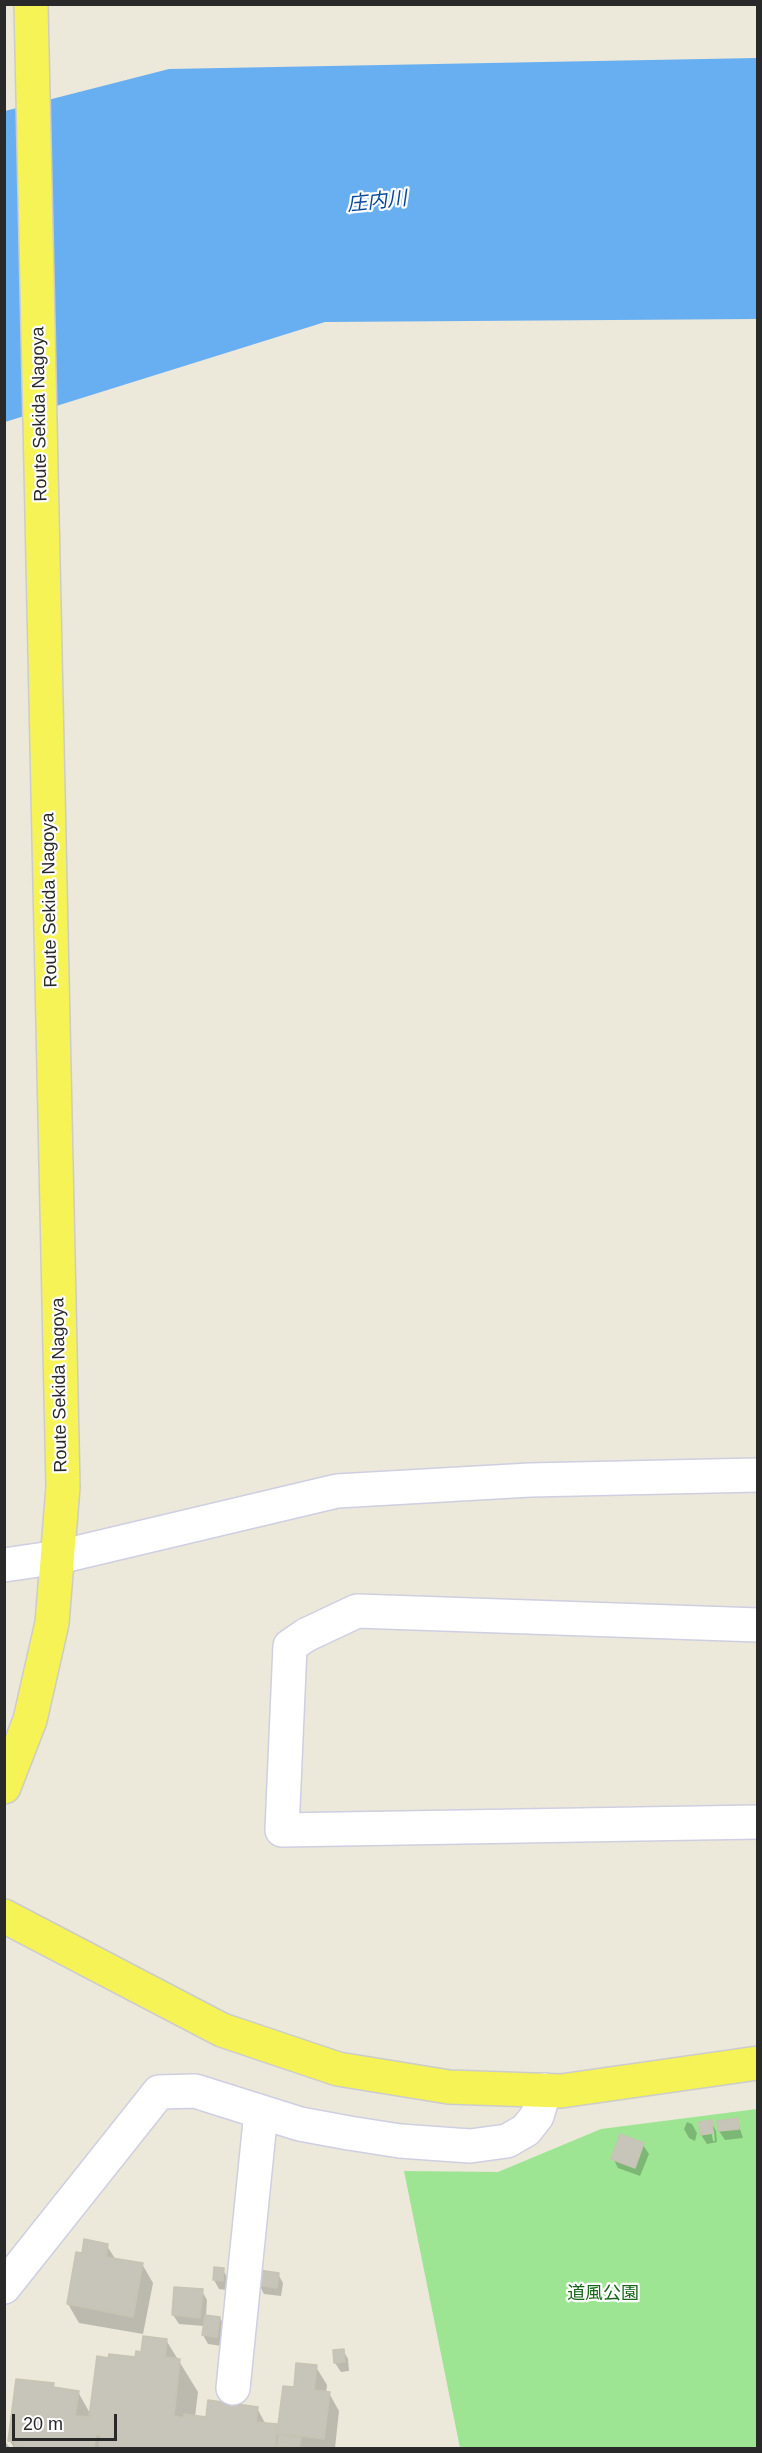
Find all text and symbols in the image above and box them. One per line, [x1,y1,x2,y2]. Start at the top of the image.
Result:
water label: 庄内川 [346,187,408,217]
street label: Route Sekida Nagoya [28,326,52,502]
street label: Route Sekida Nagoya [38,812,62,988]
street label: Route Sekida Nagoya [48,1297,72,1473]
park label: 道風公園 [567,2283,639,2305]
scale bar [15,2402,120,2440]
text: 20 m [23,2414,63,2434]

